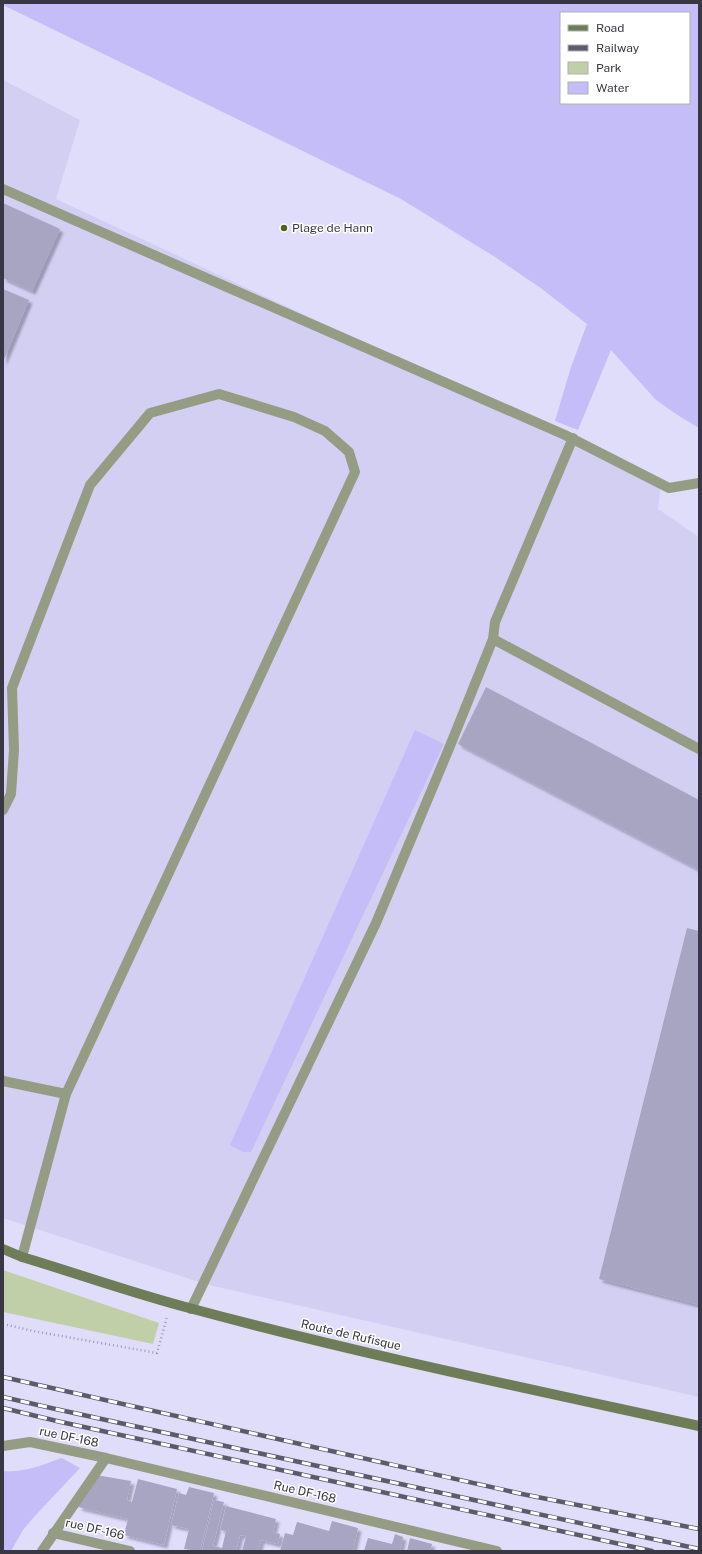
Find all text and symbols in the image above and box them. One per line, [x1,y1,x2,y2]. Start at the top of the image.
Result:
legend [560,12,690,104]
text: Road [596,21,624,35]
text: Railway [596,41,640,55]
text: Park [596,61,622,75]
text: Water [596,81,630,95]
place label: Plage de Hann [292,221,373,235]
marker: Plage de Hann [279,223,289,233]
street label: Route de Rufisque [300,1317,403,1353]
street label: rue DF-168 [38,1424,100,1450]
street label: Rue DF-168 [272,1478,338,1506]
street label: rue DF-166 [64,1515,126,1543]

